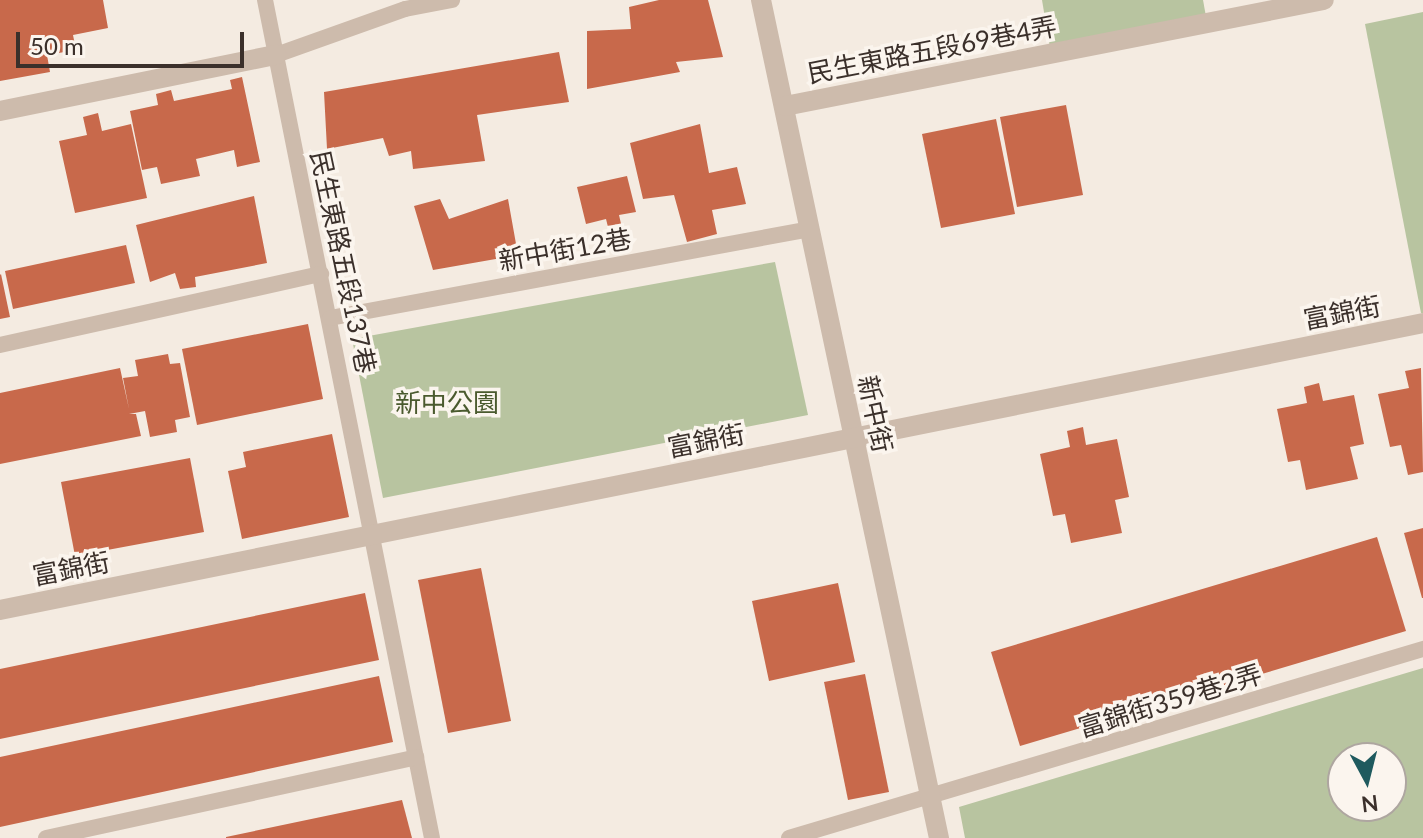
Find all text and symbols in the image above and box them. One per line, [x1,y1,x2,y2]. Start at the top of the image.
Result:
street label: 民生東路五段69巷4弄 [805,11,1059,89]
scale bar [20,16,248,66]
text: 50 m [30,31,84,60]
street label: 民生東路五段137巷 [304,148,382,376]
street label: 新中街12巷 [496,223,634,277]
street label: 富錦街 [1301,290,1383,336]
street label: 新中街 [852,373,898,455]
park label: 新中公園 [395,387,499,419]
street label: 富錦街 [665,418,747,464]
street label: 富錦街 [30,546,112,592]
street label: 富錦街359巷2弄 [1074,658,1266,744]
north arrow [1327,742,1407,822]
text: N [1360,790,1380,819]

